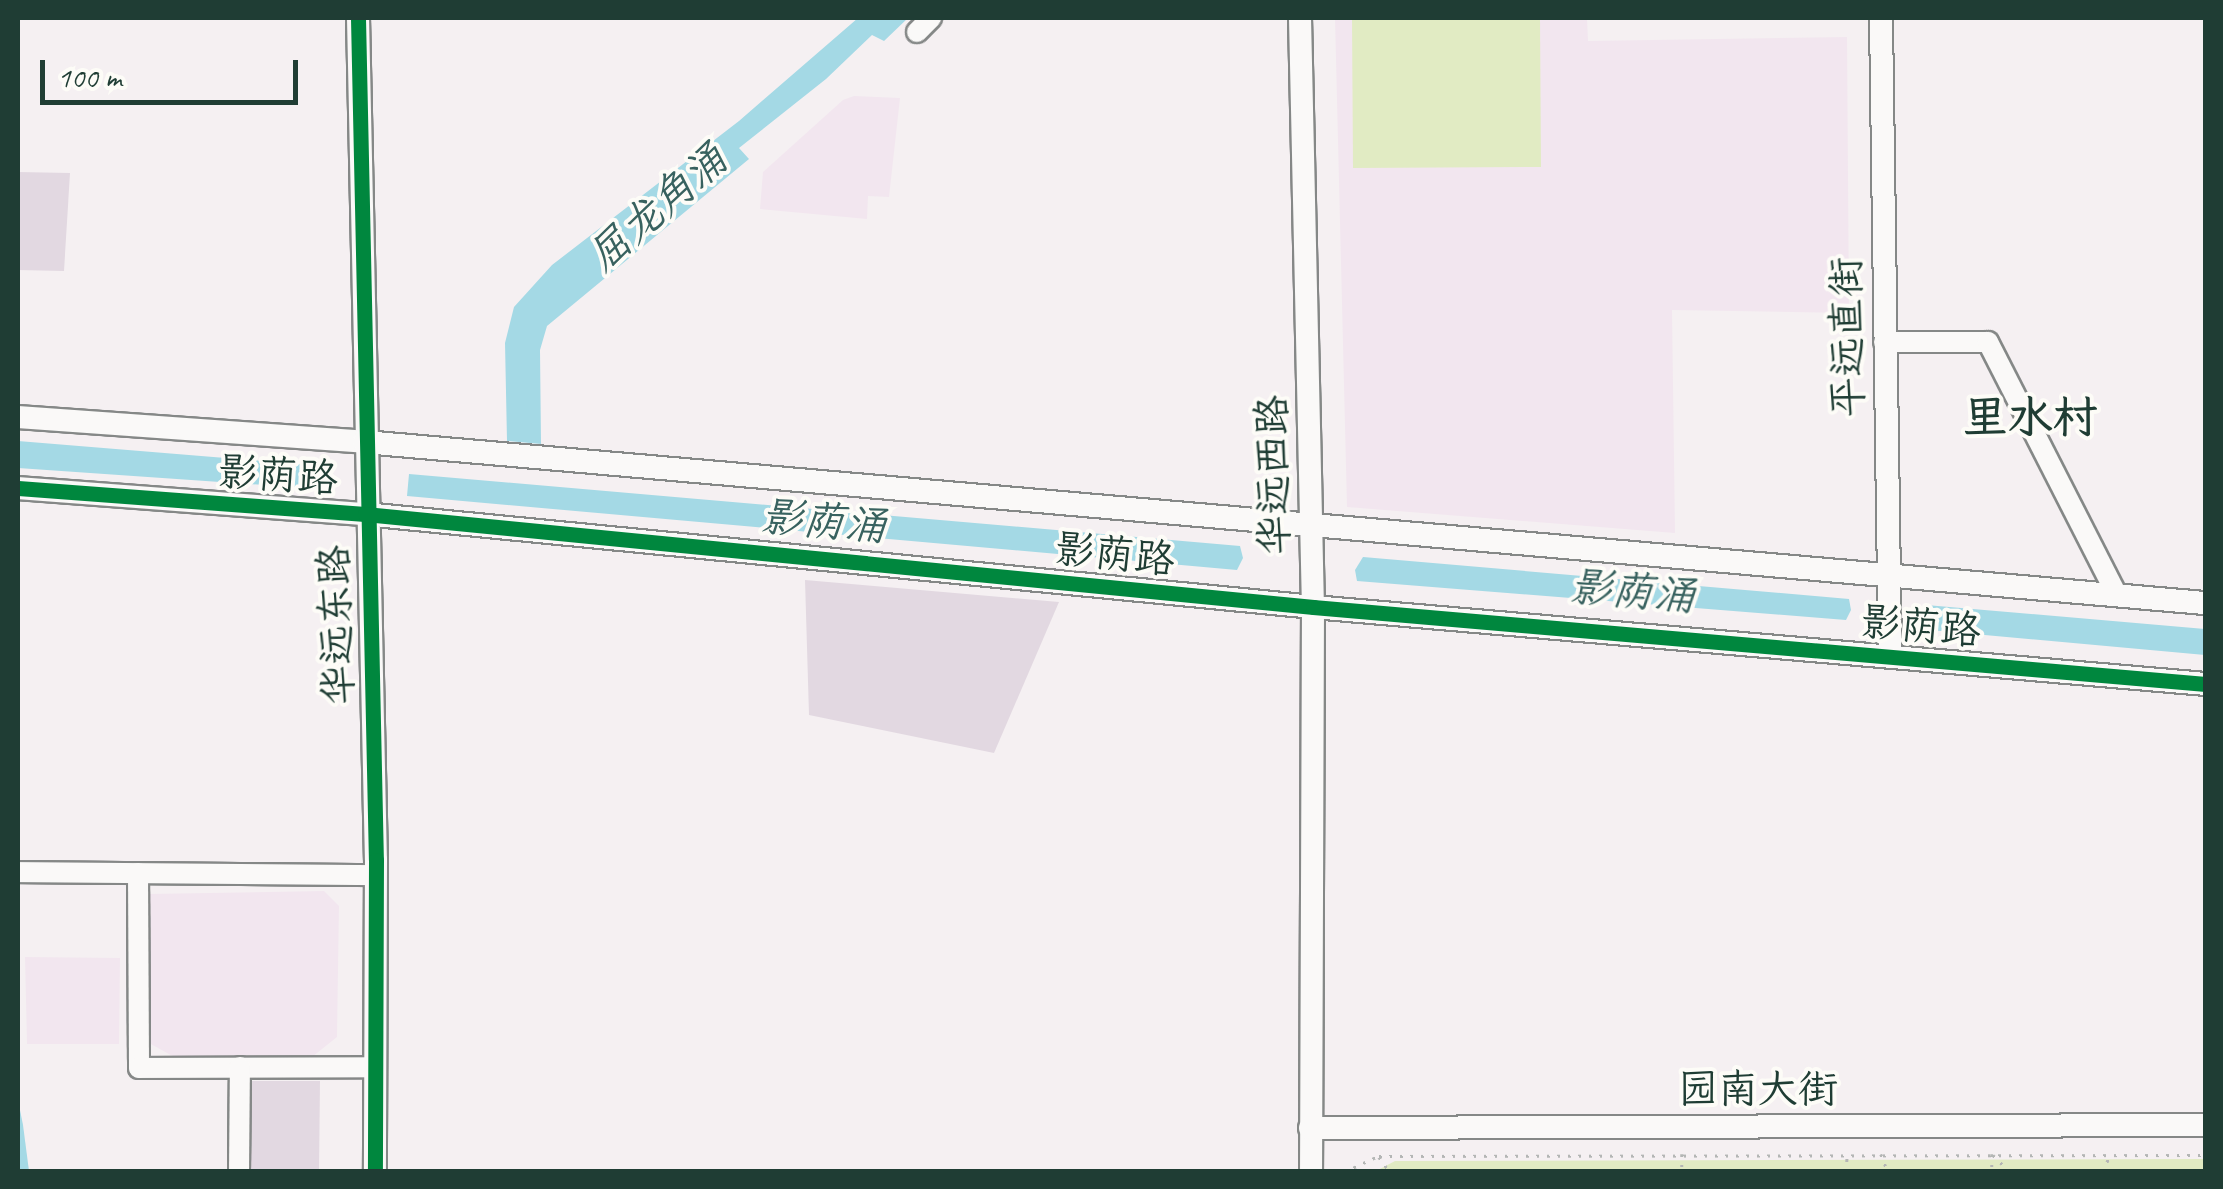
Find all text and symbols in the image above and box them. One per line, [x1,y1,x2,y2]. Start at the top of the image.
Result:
scale bar [45,40,302,102]
text: 100 m [57,58,122,96]
water label: 屈龙角涌 [578,134,738,282]
street label: 平远直街 [1822,257,1872,417]
district label: 里水村 [1963,391,2097,445]
street label: 华远西路 [1248,395,1298,555]
street label: 影荫路 [216,447,340,503]
water label: 影荫涌 [759,491,889,553]
street label: 影荫路 [1053,524,1177,584]
street label: 华远东路 [309,544,363,706]
water label: 影荫涌 [1568,561,1698,623]
street label: 影荫路 [1859,597,1983,655]
street label: 园南大街 [1678,1065,1838,1113]

